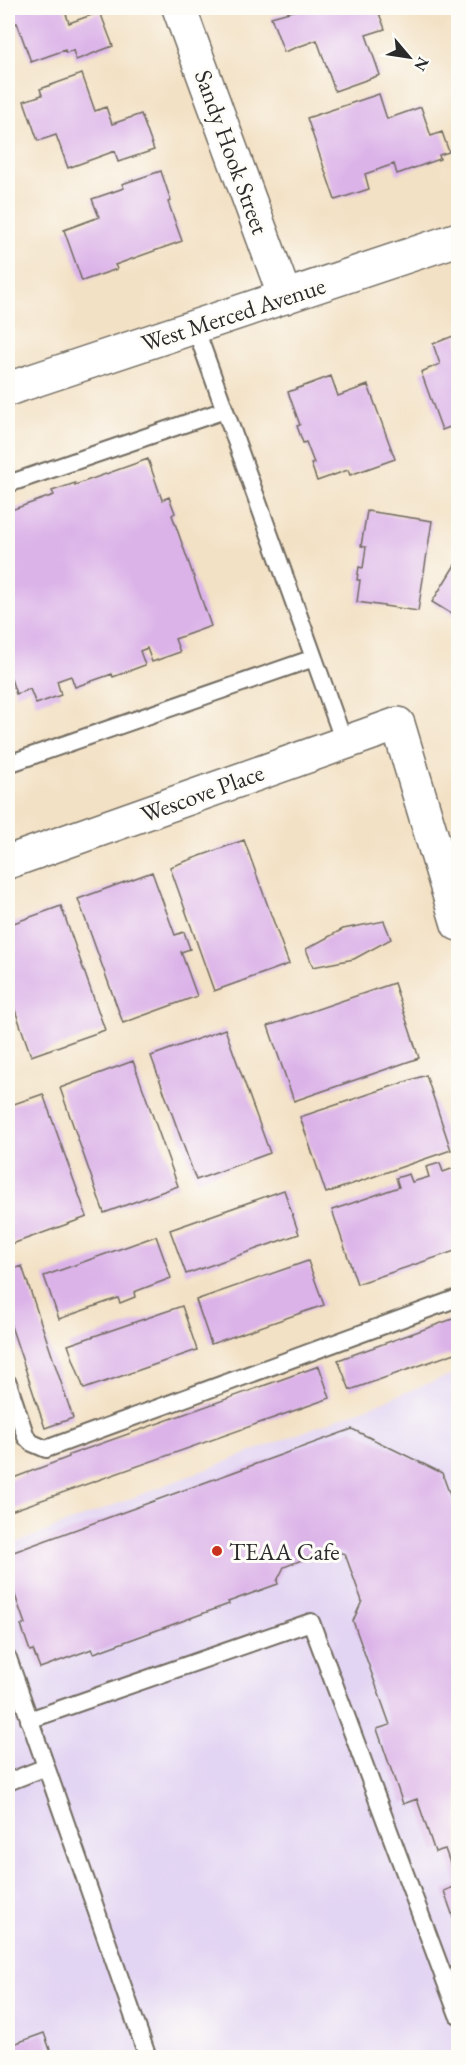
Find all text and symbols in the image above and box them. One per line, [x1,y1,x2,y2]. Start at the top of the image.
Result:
north arrow [379,27,439,87]
text: N [409,53,434,75]
street label: Sandy Hook Street [188,66,276,239]
street label: West Merced Avenue [137,270,329,358]
street label: Wescove Place [136,756,268,830]
place label: TEAA Cafe [229,1536,340,1567]
marker: TEAA Cafe [210,1544,224,1558]

